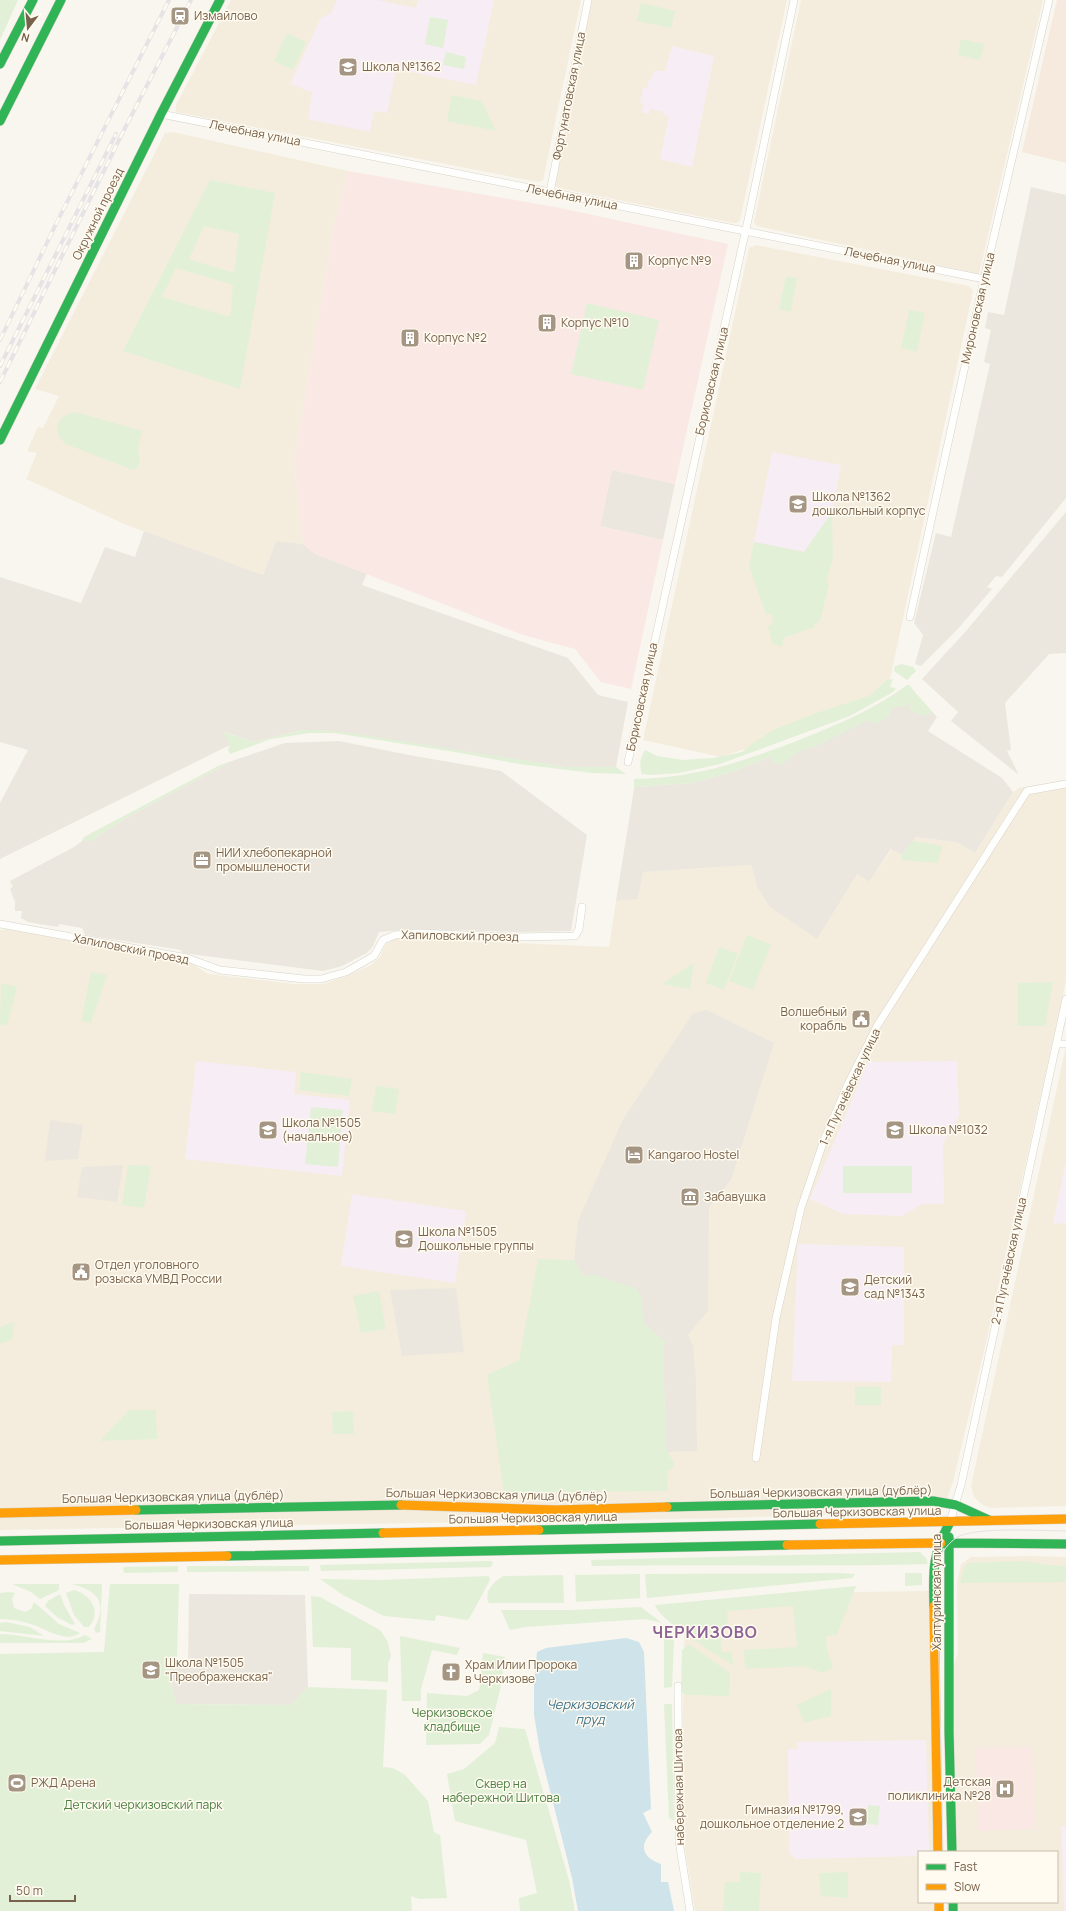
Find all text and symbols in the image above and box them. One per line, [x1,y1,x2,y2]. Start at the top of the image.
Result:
station icon: Измайлово [169,5,191,27]
place label: Измайлово [194,7,258,24]
north arrow [8,8,48,48]
text: N [19,30,31,46]
street label: Фортунатовская улица [548,30,589,162]
school or university icon: Школа №1362 [337,56,359,78]
place label: Школа №1362 [362,58,441,75]
street label: Лечебная улица [208,115,302,150]
street label: Окружной проезд [68,165,127,263]
street label: Лечебная улица [525,179,619,214]
street label: Лечебная улица [843,242,937,277]
building icon: Корпус №9 [623,250,645,272]
street label: Мироновская улица [956,250,999,365]
place label: Корпус №9 [648,252,712,269]
building icon: Корпус №10 [536,312,558,334]
place label: Корпус №10 [561,314,629,331]
street label: Борисовская улица [691,325,732,437]
building icon: Корпус №2 [399,327,421,349]
place label: Корпус №2 [424,329,487,346]
place label: Школа №1362 дошкольный корпус [812,488,926,519]
school or university icon: Школа №1362 дошкольный корпус [787,493,809,515]
street label: Борисовская улица [622,641,661,753]
place label: НИИ хлебопекарной промышлености [216,844,332,875]
office icon: НИИ хлебопекарной промышлености [191,849,213,871]
street label: Хапиловский проезд [401,926,519,945]
street label: Хапиловский проезд [72,929,191,968]
place label: Волшебный корабль [781,1003,847,1034]
public building icon: Волшебный корабль [850,1008,872,1030]
street label: 1-я Пугачёвская улица [815,1025,884,1148]
place label: Школа №1505 (начальное) [282,1114,361,1145]
school or university icon: Школа №1505 (начальное) [257,1119,279,1141]
school or university icon: Школа №1032 [884,1119,906,1141]
place label: Школа №1032 [909,1121,988,1138]
hotel icon: Kangaroo Hostel [623,1144,645,1166]
place label: Kangaroo Hostel [648,1146,739,1163]
museum icon: Забавушка [679,1186,701,1208]
place label: Забавушка [704,1188,766,1205]
street label: 2-я Пугачёвская улица [987,1196,1030,1326]
place label: Школа №1505 Дошкольные группы [418,1223,534,1254]
school or university icon: Школа №1505 Дошкольные группы [393,1228,415,1250]
place label: Отдел уголовного розыска УМВД России [95,1256,222,1287]
public building icon: Отдел уголовного розыска УМВД России [70,1261,92,1283]
place label: Детский сад №1343 [864,1271,925,1302]
school or university icon: Детский сад №1343 [839,1276,861,1298]
street label: Большая Черкизовская улица (дублёр) [710,1481,932,1502]
street label: Большая Черкизовская улица (дублёр) [386,1484,608,1505]
street label: Большая Черкизовская улица (дублёр) [62,1486,284,1507]
street label: Большая Черкизовская улица [772,1502,941,1521]
street label: Большая Черкизовская улица [448,1508,617,1527]
street label: Большая Черкизовская улица [124,1514,293,1533]
street label: Халтуринская улица [928,1534,945,1650]
district label: ЧЕРКИЗОВО [652,1621,758,1643]
place label: Школа №1505 "Преображенская" [165,1654,273,1685]
place label: Храм Илии Пророка в Черкизове [465,1656,577,1687]
school or university icon: Школа №1505 "Преображенская" [140,1659,162,1681]
church icon: Храм Илии Пророка в Черкизове [440,1661,462,1683]
water label: Черкизовский пруд [546,1695,635,1728]
park label: Черкизовское кладбище [412,1704,492,1735]
street label: набережная Шитова [669,1729,688,1845]
sports icon: РЖД Арена [6,1772,28,1794]
place label: Детская поликлиника №28 [888,1773,991,1804]
place label: РЖД Арена [31,1774,96,1791]
park label: Сквер на набережной Шитова [442,1775,560,1806]
hospital icon: Детская поликлиника №28 [994,1778,1016,1800]
park label: Детский черкизовский парк [64,1796,223,1813]
place label: Гимназия №1799, дошкольное отделение 2 [700,1801,844,1832]
school or university icon: Гимназия №1799, дошкольное отделение 2 [847,1806,869,1828]
legend [918,1851,1058,1903]
text: Fast [954,1858,978,1875]
scale bar [10,1877,75,1903]
text: Slow [954,1878,980,1895]
text: 50 m [16,1882,43,1899]

